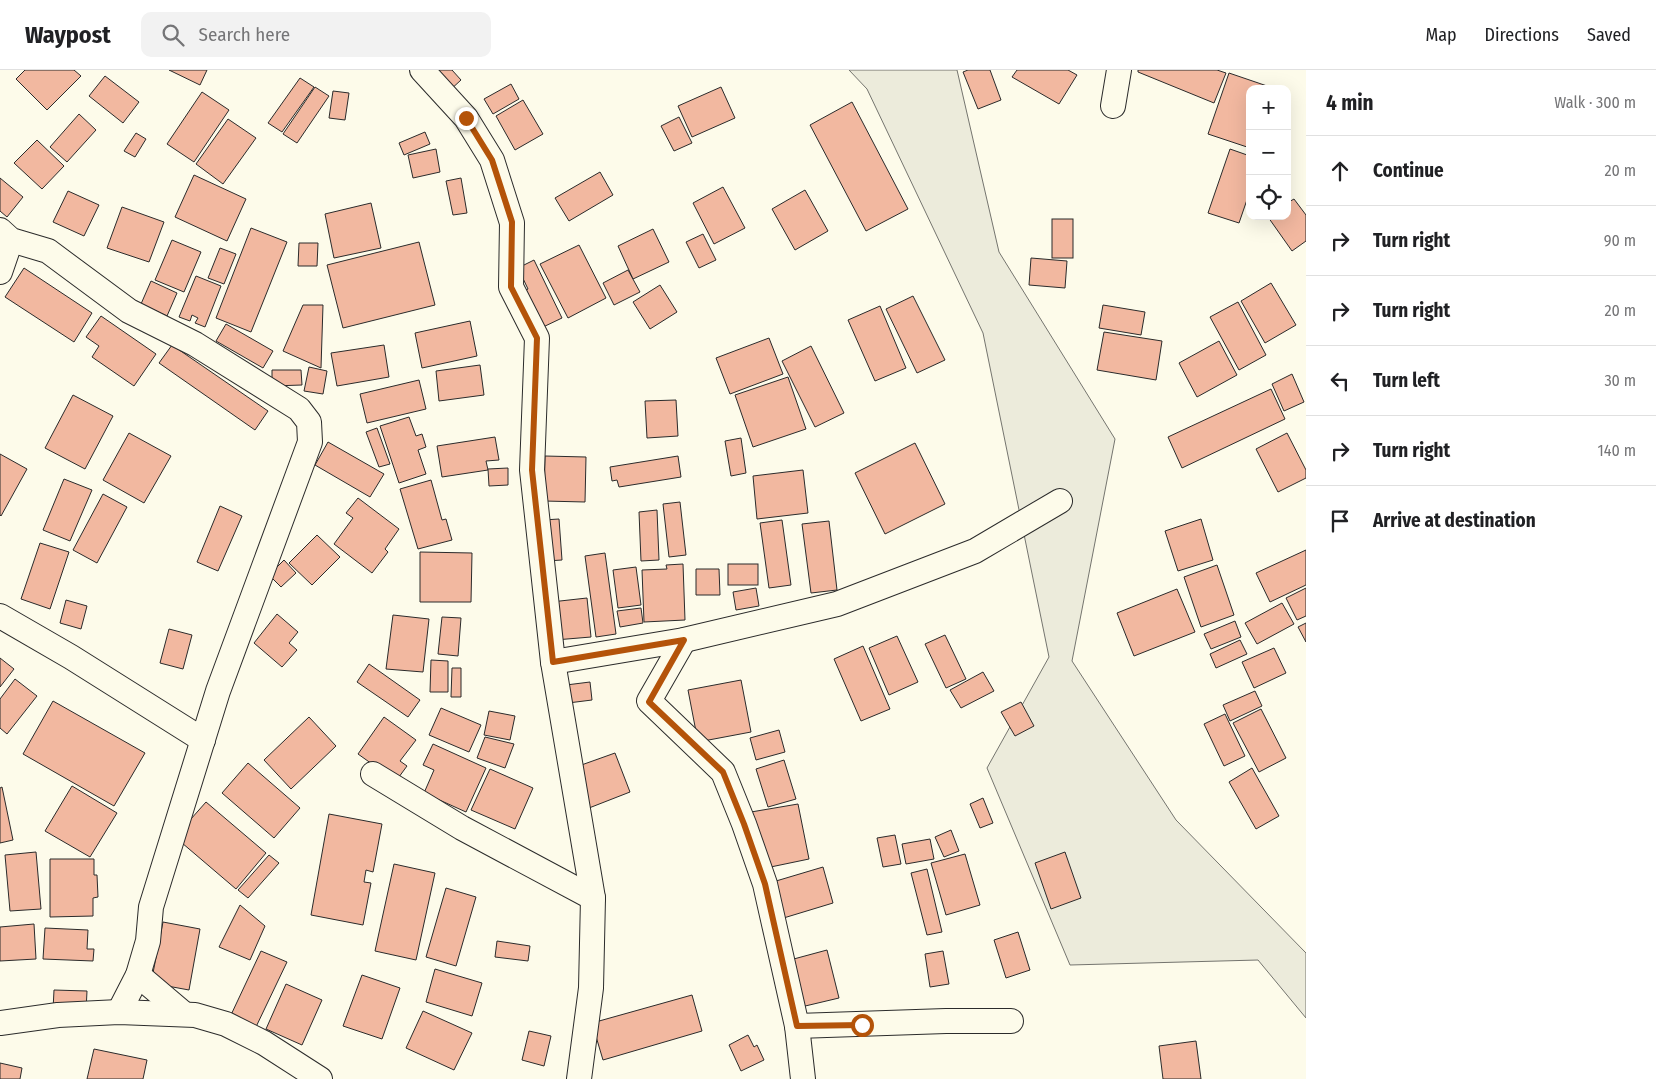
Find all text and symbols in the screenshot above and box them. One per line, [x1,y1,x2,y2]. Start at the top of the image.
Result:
search box [141,12,491,57]
text: Waypost [25,21,111,49]
icon: search [159,21,187,49]
text: Search here [199,23,290,46]
text: Map [1425,24,1457,46]
text: Directions [1485,24,1559,46]
text: Saved [1587,24,1631,46]
map controls [1246,85,1291,220]
button: + [1246,85,1291,130]
text: 4 min [1326,90,1374,116]
text: Walk · 300 m [1554,93,1636,112]
route end [455,107,478,130]
button: − [1246,130,1291,175]
icon: ahead [1326,157,1354,185]
text: Continue [1373,159,1444,182]
text: 20 m [1605,161,1636,180]
button: locate [1246,175,1291,220]
icon: right [1326,227,1354,255]
text: Turn right [1373,229,1450,252]
text: 90 m [1604,231,1636,250]
icon: right [1326,297,1354,325]
text: Turn right [1373,299,1450,322]
text: 20 m [1605,301,1636,320]
icon: left [1326,367,1354,395]
text: Turn left [1373,369,1440,392]
text: 30 m [1604,371,1636,390]
icon: right [1326,437,1354,465]
text: Turn right [1373,439,1450,462]
text: 140 m [1598,441,1636,460]
icon: arrive [1326,507,1354,535]
text: Arrive at destination [1373,509,1536,532]
route start [851,1014,874,1037]

